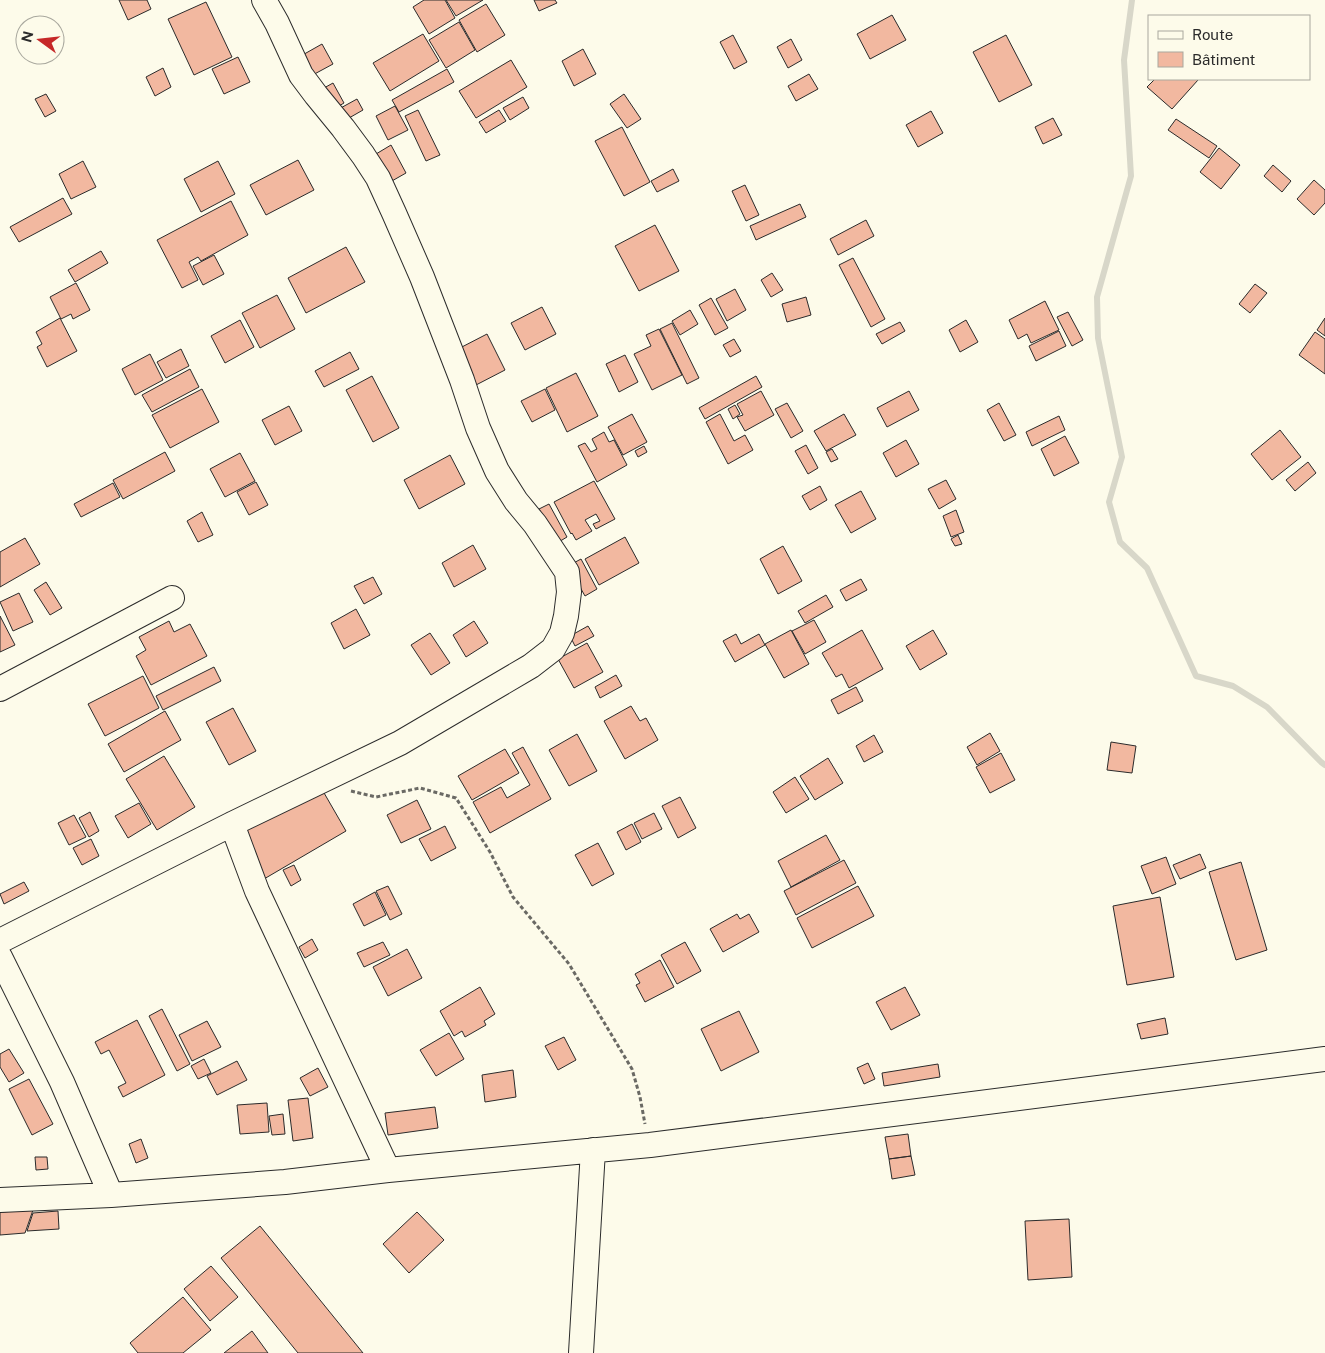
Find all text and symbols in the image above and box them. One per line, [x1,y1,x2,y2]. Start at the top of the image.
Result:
north arrow [15,15,65,65]
legend [1148,15,1310,80]
text: Route [1192,26,1233,43]
text: N [18,29,37,44]
text: Bâtiment [1192,51,1255,68]

